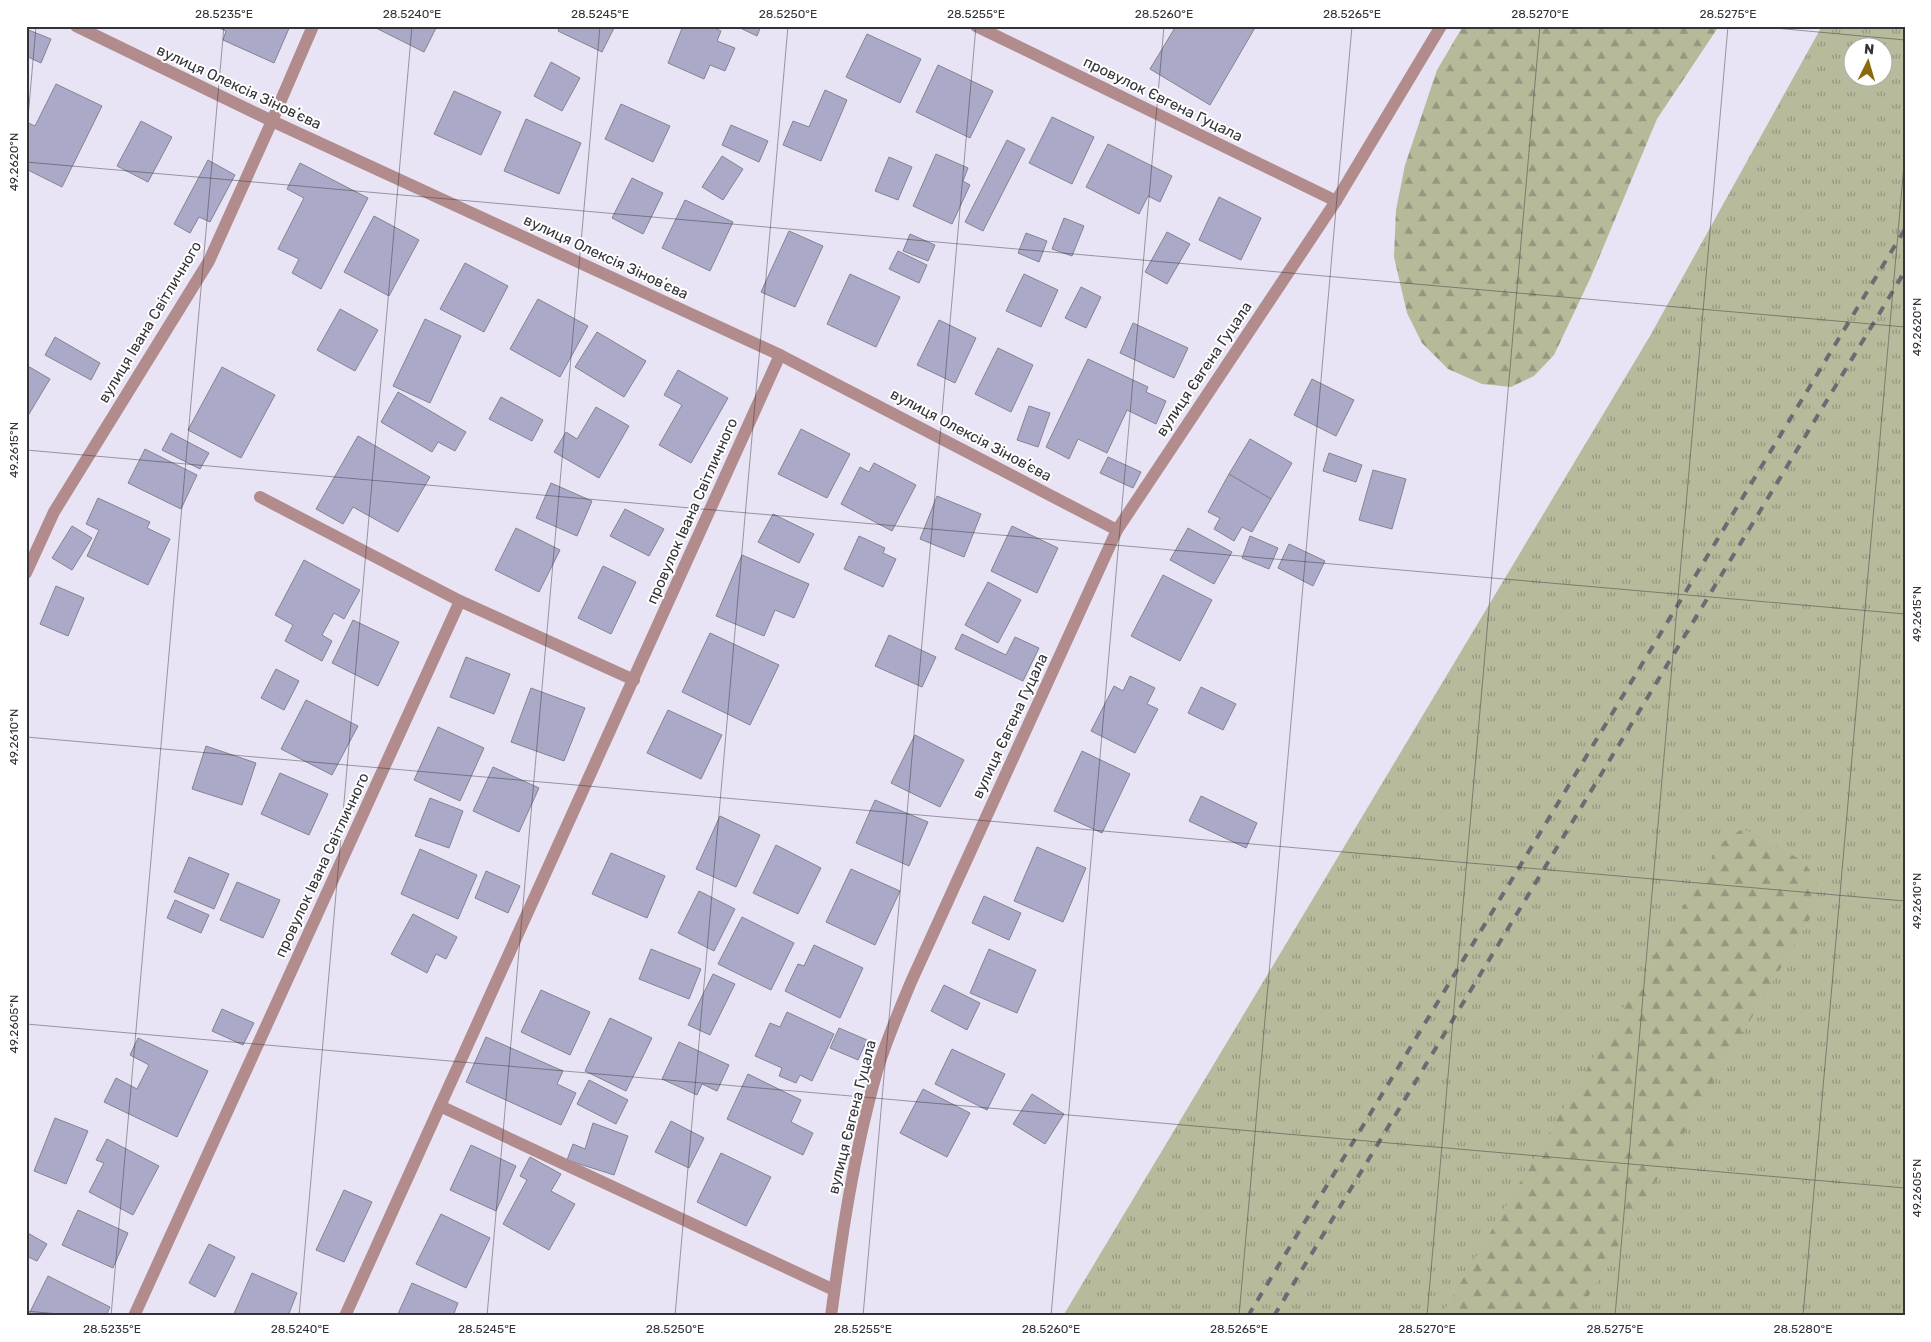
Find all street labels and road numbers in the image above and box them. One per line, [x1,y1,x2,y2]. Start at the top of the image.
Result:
street label: вулиця Олексія Зіновʼєва [154,41,324,133]
street label: провулок Євгена Гуцала [1080,53,1246,145]
street label: вулиця Олексія Зіновʼєва [521,211,691,303]
street label: вулиця Івана Світличного [95,238,205,406]
street label: вулиця Євгена Гуцала [1152,298,1256,440]
street label: вулиця Олексія Зіновʼєва [887,385,1055,485]
street label: провулок Івана Світличного [643,415,741,607]
street label: вулиця Євгена Гуцала [968,650,1052,802]
street label: провулок Івана Світличного [271,770,373,960]
street label: вулиця Євгена Гуцала [824,1038,880,1196]

